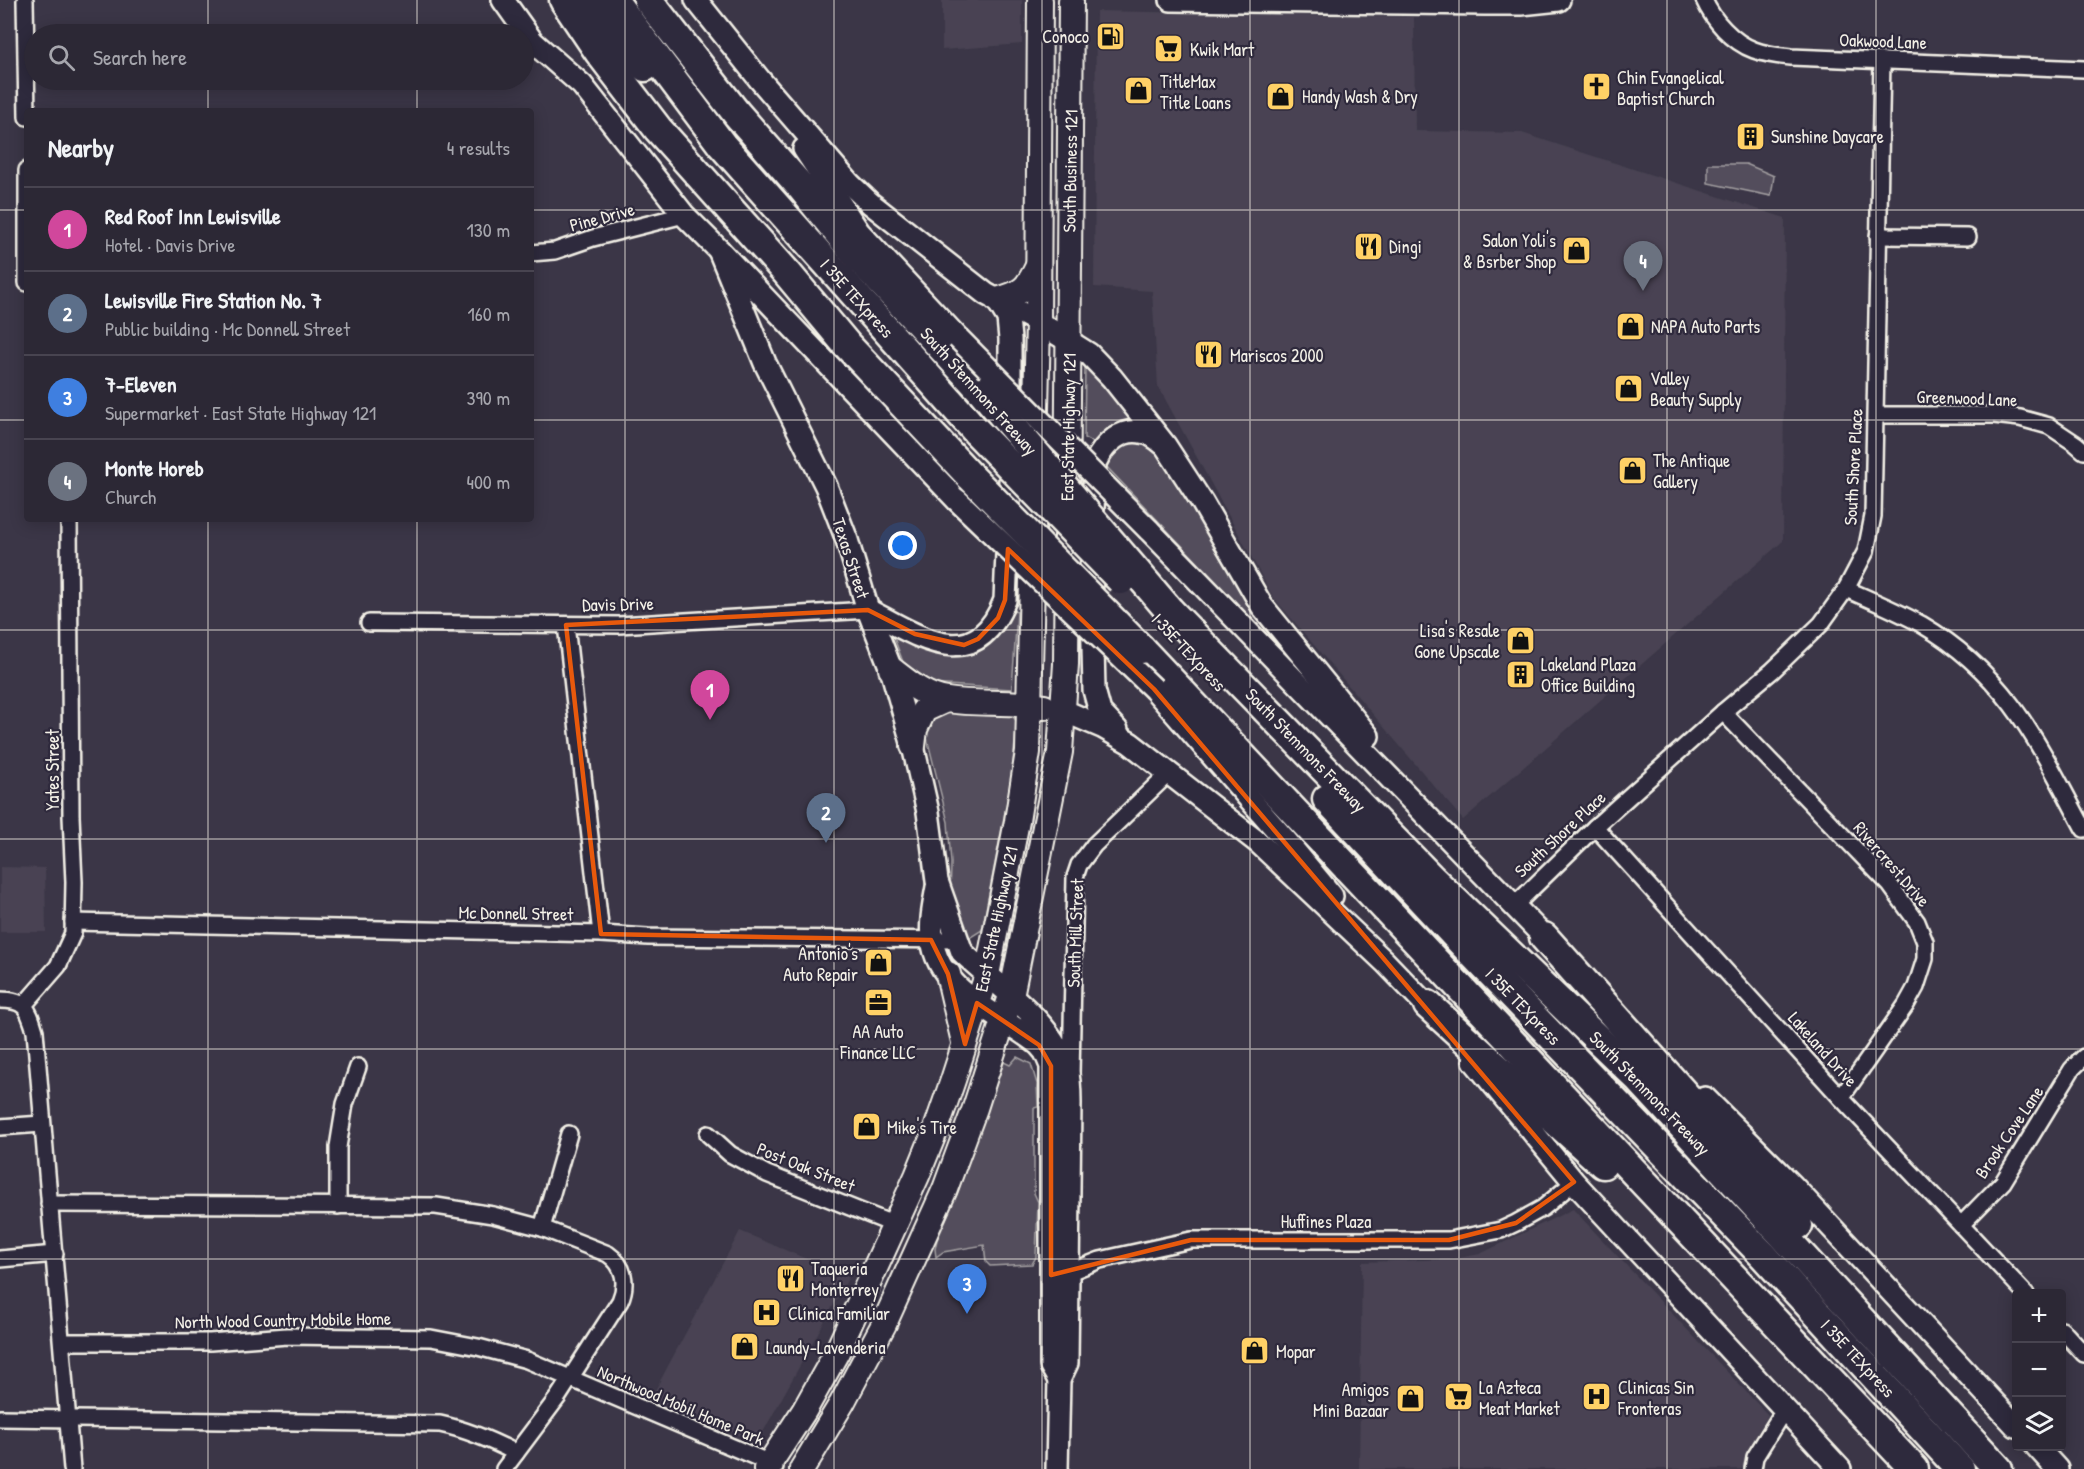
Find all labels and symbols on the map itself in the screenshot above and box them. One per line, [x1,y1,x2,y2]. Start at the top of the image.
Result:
fuel station icon: Conoco [1094,20,1126,52]
place label: Conoco [1042,24,1089,49]
street label: Oakwood Lane [1839,27,1927,55]
supermarket icon: Kwik Mart [1153,33,1185,65]
place label: Kwik Mart [1190,37,1255,62]
place label: Chin Evangelical Baptist Church [1617,65,1724,111]
place label: TitleMax Title Loans [1160,69,1231,115]
church icon: Chin Evangelical Baptist Church [1580,71,1612,103]
shop icon: TitleMax Title Loans [1123,75,1155,107]
shop icon: Handy Wash & Dry [1265,80,1297,112]
place label: Handy Wash & Dry [1302,84,1418,109]
street label: South Business 121 [1056,109,1084,233]
building icon: Sunshine Daycare [1734,120,1766,152]
place label: Sunshine Daycare [1771,124,1884,149]
street label: Pine Drive [567,196,637,238]
place label: Salon Yoli's & Bsrber Shop [1463,228,1556,274]
restaurant icon: Dingi [1352,230,1384,262]
place label: Dingi [1389,234,1422,259]
shop icon: Salon Yoli's & Bsrber Shop [1561,234,1593,266]
pin: 4 [1624,242,1662,291]
street label: I 35E TEXpress [815,253,899,343]
shop icon: NAPA Auto Parts [1614,310,1646,342]
place label: NAPA Auto Parts [1651,314,1760,339]
street label: South Stemmons Freeway [915,322,1043,461]
restaurant icon: Mariscos 2000 [1193,339,1225,371]
place label: Mariscos 2000 [1230,343,1324,368]
street label: East State Highway 121 [1054,353,1082,501]
place label: Valley Beauty Supply [1650,366,1742,412]
shop icon: Valley Beauty Supply [1613,372,1645,404]
street label: Greenwood Lane [1916,384,2018,412]
street label: South Shore Place [1837,408,1869,526]
place label: The Antique Gallery [1653,448,1730,494]
shop icon: The Antique Gallery [1616,454,1648,486]
street label: Texas Street [826,514,876,602]
your location [888,531,917,560]
street label: Davis Drive [582,591,654,617]
street label: I 35E TEXpress [1146,607,1232,697]
place label: Lisa's Resale Gone Upscale [1414,618,1500,664]
shop icon: Lisa's Resale Gone Upscale [1505,624,1537,656]
place label: Lakeland Plaza Office Building [1541,652,1636,698]
building icon: Lakeland Plaza Office Building [1504,658,1536,690]
pin: 1 [690,670,730,720]
street label: South Stemmons Freeway [1240,682,1372,818]
street label: Yates Street [40,729,65,811]
street label: South Shore Place [1509,785,1611,883]
pin: 2 [806,794,846,843]
street label: Rivercrest Drive [1848,816,1936,912]
street label: East State Highway 121 [968,844,1024,994]
street label: South Mill Street [1061,877,1089,988]
street label: Mc Donnell Street [458,899,574,927]
place label: Antonio's Auto Repair [783,941,858,987]
shop icon: Antonio's Auto Repair [863,947,895,979]
street label: I 35E TEXpress [1480,962,1566,1050]
office icon: AA Auto Finance LLC [862,986,894,1018]
street label: Lakeland Drive [1782,1006,1864,1092]
place label: AA Auto Finance LLC [839,1019,916,1065]
street label: South Stemmons Freeway [1584,1025,1716,1161]
street label: Brook Cove Lane [1969,1081,2049,1183]
shop icon: Mike's Tire [850,1111,882,1143]
place label: Mike's Tire [887,1115,957,1140]
street label: Post Oak Street [753,1136,860,1198]
street label: Huffines Plaza [1281,1209,1371,1234]
place label: Taqueria Monterrey [811,1256,879,1302]
restaurant icon: Taqueria Monterrey [774,1262,806,1294]
pin: 3 [948,1264,986,1314]
hospital icon: Clínica Familiar [751,1297,783,1329]
place label: Clínica Familiar [788,1301,890,1326]
street label: North Wood Country Mobile Home [175,1306,391,1334]
street label: I 35E TEXpress [1815,1313,1901,1403]
shop icon: Laundy-Lavenderia [729,1331,761,1363]
place label: Laundy-Lavenderia [766,1335,885,1360]
shop icon: Mopar [1239,1335,1271,1367]
place label: Mopar [1276,1339,1316,1364]
street label: Northwood Mobil Home Park [594,1358,769,1452]
place label: La Azteca Meat Market [1479,1375,1561,1421]
place label: Clinicas Sin Fronteras [1617,1375,1694,1421]
place label: Amigos Mini Bazaar [1313,1377,1389,1423]
supermarket icon: La Azteca Meat Market [1442,1381,1474,1413]
hospital icon: Clinicas Sin Fronteras [1581,1381,1613,1413]
shop icon: Amigos Mini Bazaar [1394,1383,1426,1415]

